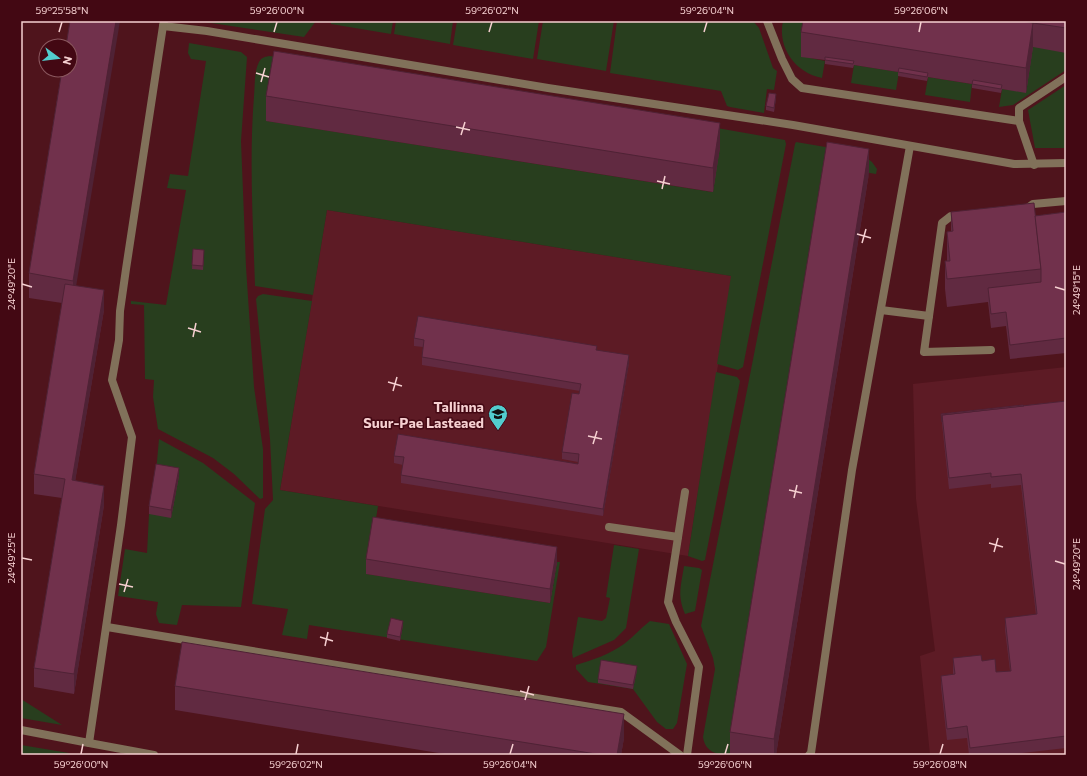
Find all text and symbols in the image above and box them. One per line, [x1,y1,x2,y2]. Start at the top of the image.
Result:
text: 59°25'58"N [36,4,88,16]
text: 59°26'00"N [250,4,304,16]
text: 59°26'02"N [465,4,519,16]
text: 59°26'04"N [680,4,734,16]
text: 59°26'06"N [894,4,948,16]
north arrow [38,38,78,78]
text: N [61,55,75,66]
text: 24°49'20"E [5,258,17,310]
text: 24°49'15"E [1070,265,1082,315]
place label: Tallinna Suur-Pae Lasteaed [363,398,484,431]
school or university icon: Tallinna Suur-Pae Lasteaed [487,403,509,431]
text: 24°49'25"E [5,532,17,584]
text: 24°49'20"E [1070,538,1082,590]
text: 59°26'00"N [54,758,108,770]
text: 59°26'02"N [269,758,323,770]
text: 59°26'04"N [483,758,537,770]
text: 59°26'06"N [698,758,752,770]
text: 59°26'08"N [913,758,967,770]

